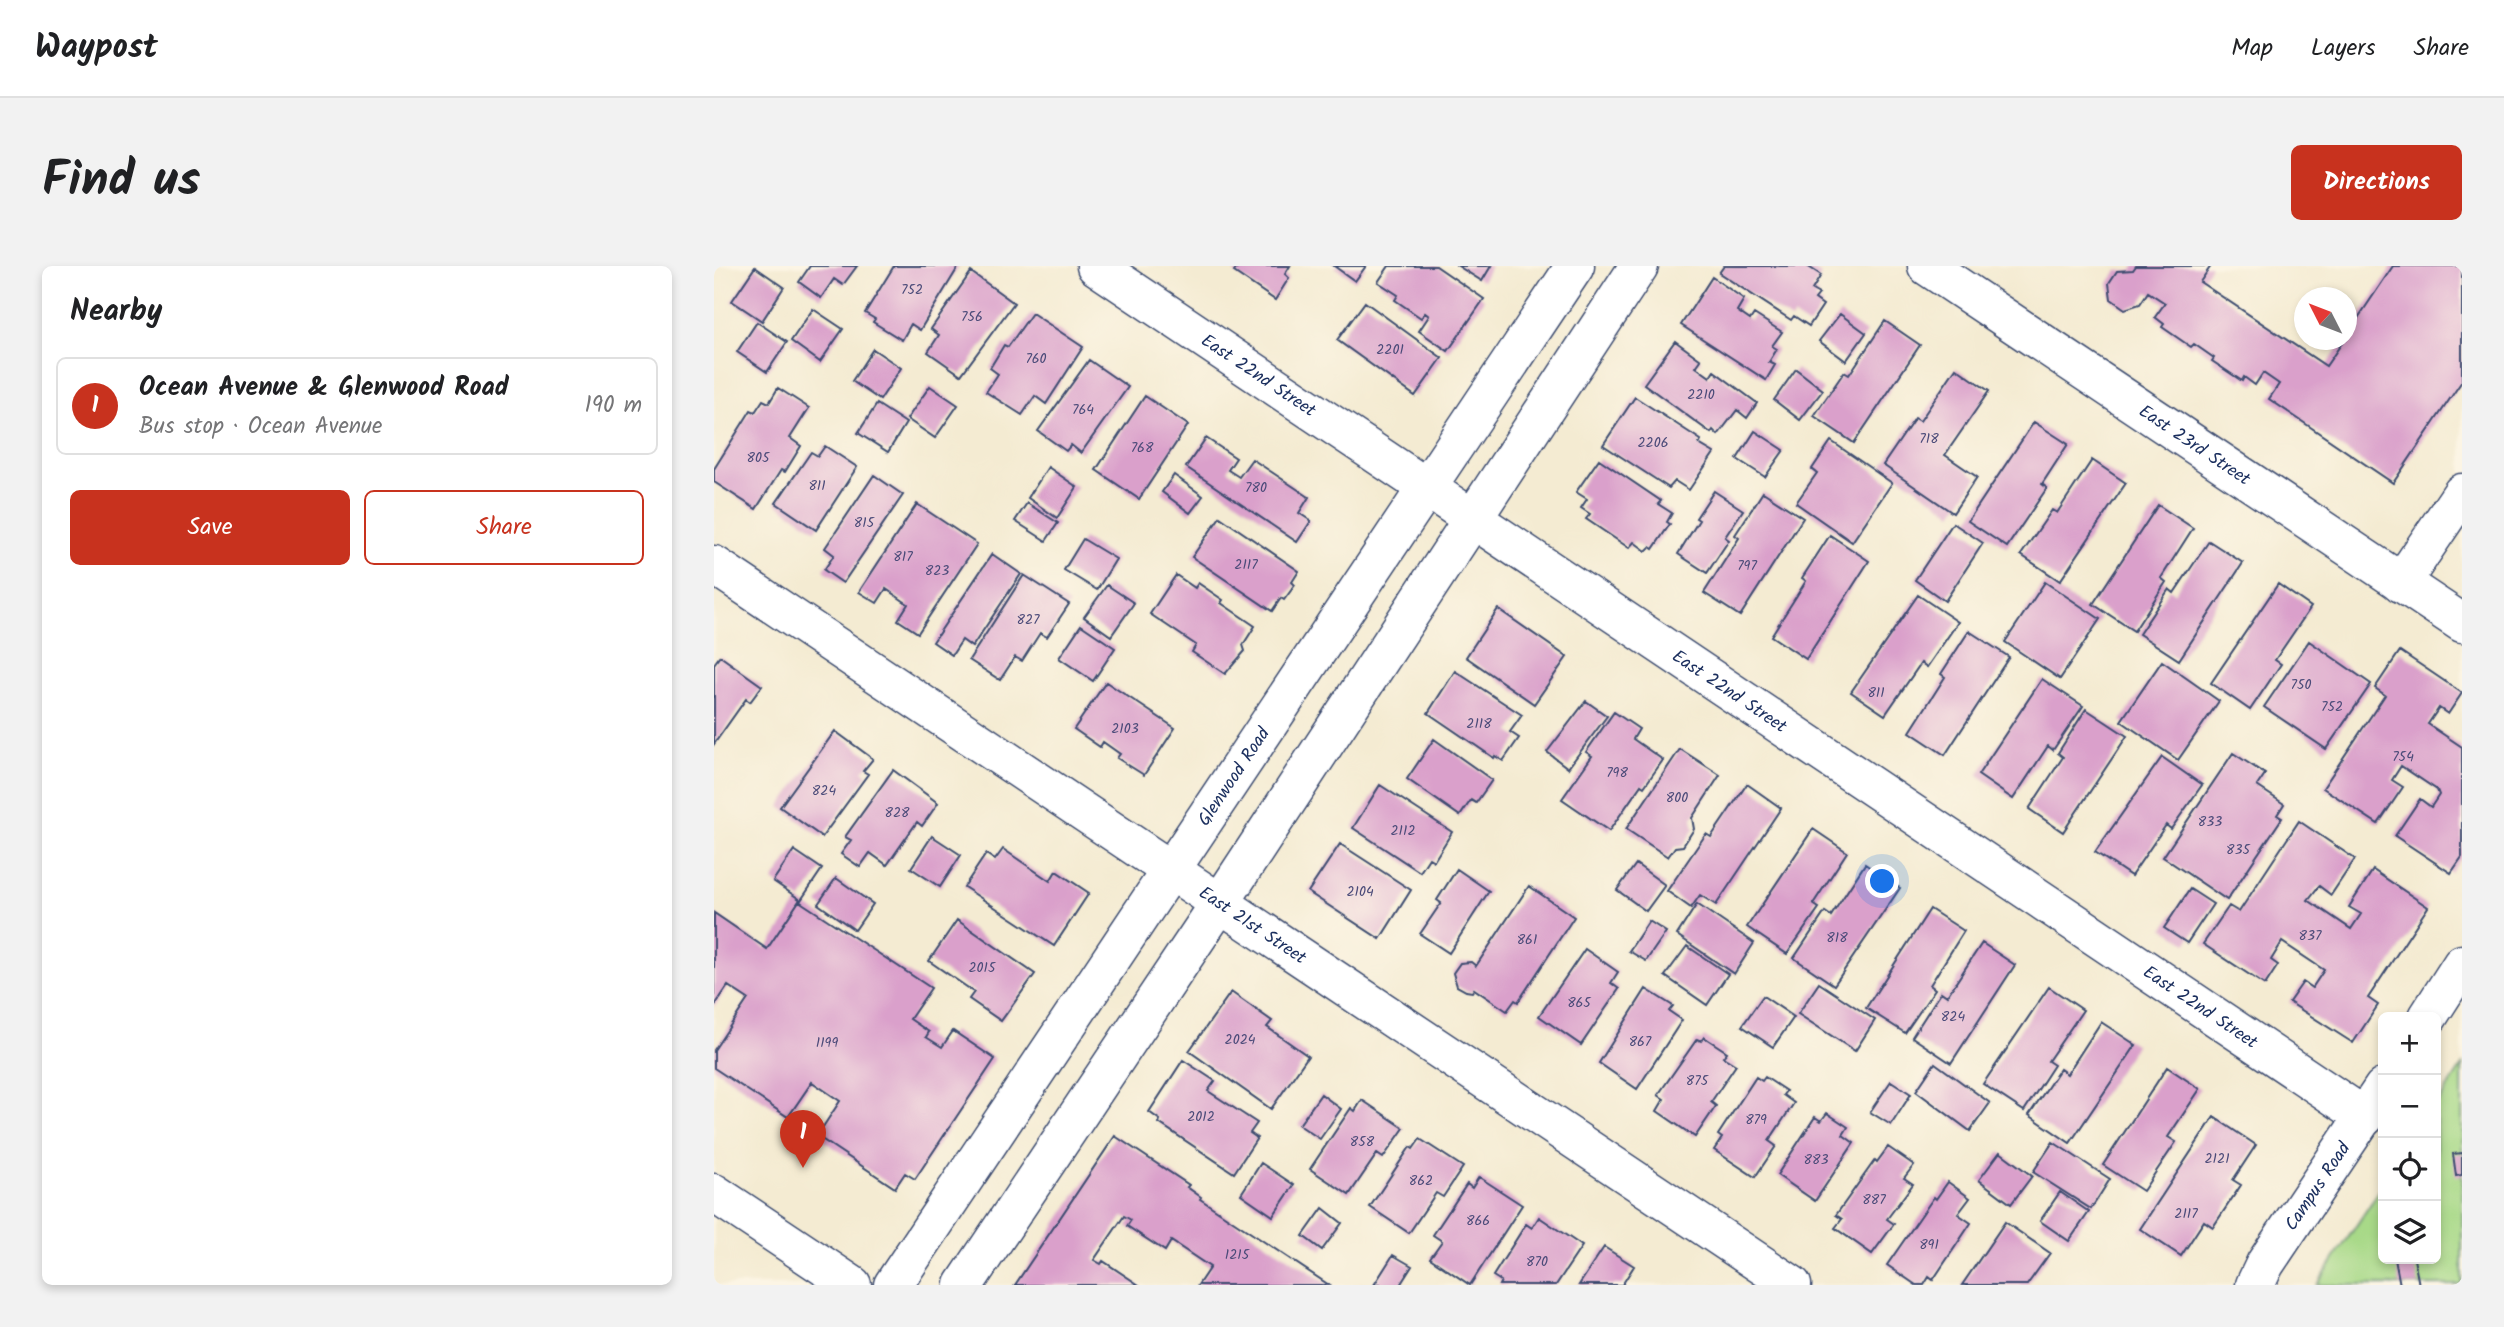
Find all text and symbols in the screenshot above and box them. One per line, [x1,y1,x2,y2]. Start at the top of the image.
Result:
text: Waypost [35,22,158,75]
text: Map [2231,29,2273,68]
text: Layers [2311,29,2375,68]
text: Share [2413,29,2469,68]
text: Find us [42,143,200,221]
button: Directions [2291,145,2462,220]
house number: 752 [901,279,923,301]
north arrow [2294,287,2357,350]
text: Nearby [70,288,162,336]
house number: 756 [961,306,983,328]
street label: East 22nd Street [1195,327,1322,426]
house number: 2201 [1376,339,1404,361]
house number: 760 [1025,348,1047,370]
text: Ocean Avenue & Glenwood Road [139,367,509,409]
house number: 2210 [1687,384,1715,406]
text: 1 [92,388,98,424]
text: 190 m [585,388,642,424]
street label: East 23rd Street [2132,398,2257,495]
house number: 764 [1072,399,1094,421]
text: Bus stop · Ocean Avenue [139,409,382,445]
house number: 718 [1919,428,1939,450]
house number: 2206 [1637,432,1669,454]
house number: 768 [1131,437,1154,459]
house number: 805 [747,447,771,469]
house number: 811 [808,475,826,497]
house number: 780 [1245,477,1267,499]
button: Save [70,490,350,565]
button: Share [364,490,644,565]
house number: 815 [854,512,876,534]
house number: 817 [893,546,913,568]
house number: 2117 [1234,554,1258,576]
house number: 797 [1737,555,1757,577]
house number: 823 [925,560,949,582]
house number: 827 [1016,609,1040,631]
street label: East 22nd Street [1665,643,1793,742]
house number: 750 [2291,674,2311,696]
house number: 811 [1867,682,1885,704]
house number: 752 [2321,696,2343,718]
house number: 2118 [1466,713,1492,735]
house number: 2103 [1111,718,1139,740]
street label: Glenwood Road [1191,721,1279,833]
house number: 754 [2392,746,2414,768]
house number: 798 [1606,762,1628,784]
house number: 824 [812,780,836,802]
house number: 800 [1666,787,1688,809]
house number: 828 [885,802,910,824]
house number: 833 [2198,811,2222,833]
house number: 2112 [1390,820,1416,842]
house number: 835 [2226,839,2251,861]
your location [1865,864,1899,898]
street label: East 21st Street [1192,880,1313,973]
house number: 2104 [1346,881,1374,903]
house number: 837 [2299,925,2322,947]
house number: 818 [1826,927,1848,949]
house number: 861 [1517,929,1537,951]
house number: 2015 [968,957,997,979]
street label: East 22nd Street [2136,959,2264,1058]
house number: 865 [1567,992,1592,1014]
house number: 824 [1941,1006,1965,1028]
map controls [2378,1012,2441,1264]
button: + [2378,1012,2441,1075]
house number: 2024 [1225,1029,1256,1051]
house number: 867 [1629,1031,1652,1053]
house number: 1199 [816,1032,838,1054]
house number: 875 [1686,1070,1710,1092]
button: − [2378,1075,2441,1138]
house number: 2012 [1187,1106,1215,1128]
house number: 879 [1745,1109,1767,1131]
pin: 1 [780,1110,826,1168]
house number: 858 [1350,1131,1375,1153]
street label: Campus Road [2278,1136,2359,1237]
button: locate [2378,1138,2441,1201]
house number: 2121 [2204,1148,2230,1170]
house number: 883 [1804,1149,1828,1171]
house number: 862 [1409,1170,1433,1192]
house number: 887 [1862,1189,1886,1211]
button: layers [2378,1201,2441,1264]
house number: 2117 [2174,1203,2198,1225]
house number: 866 [1466,1210,1490,1232]
house number: 891 [1919,1234,1939,1256]
house number: 1215 [1225,1244,1251,1266]
house number: 870 [1526,1251,1548,1273]

